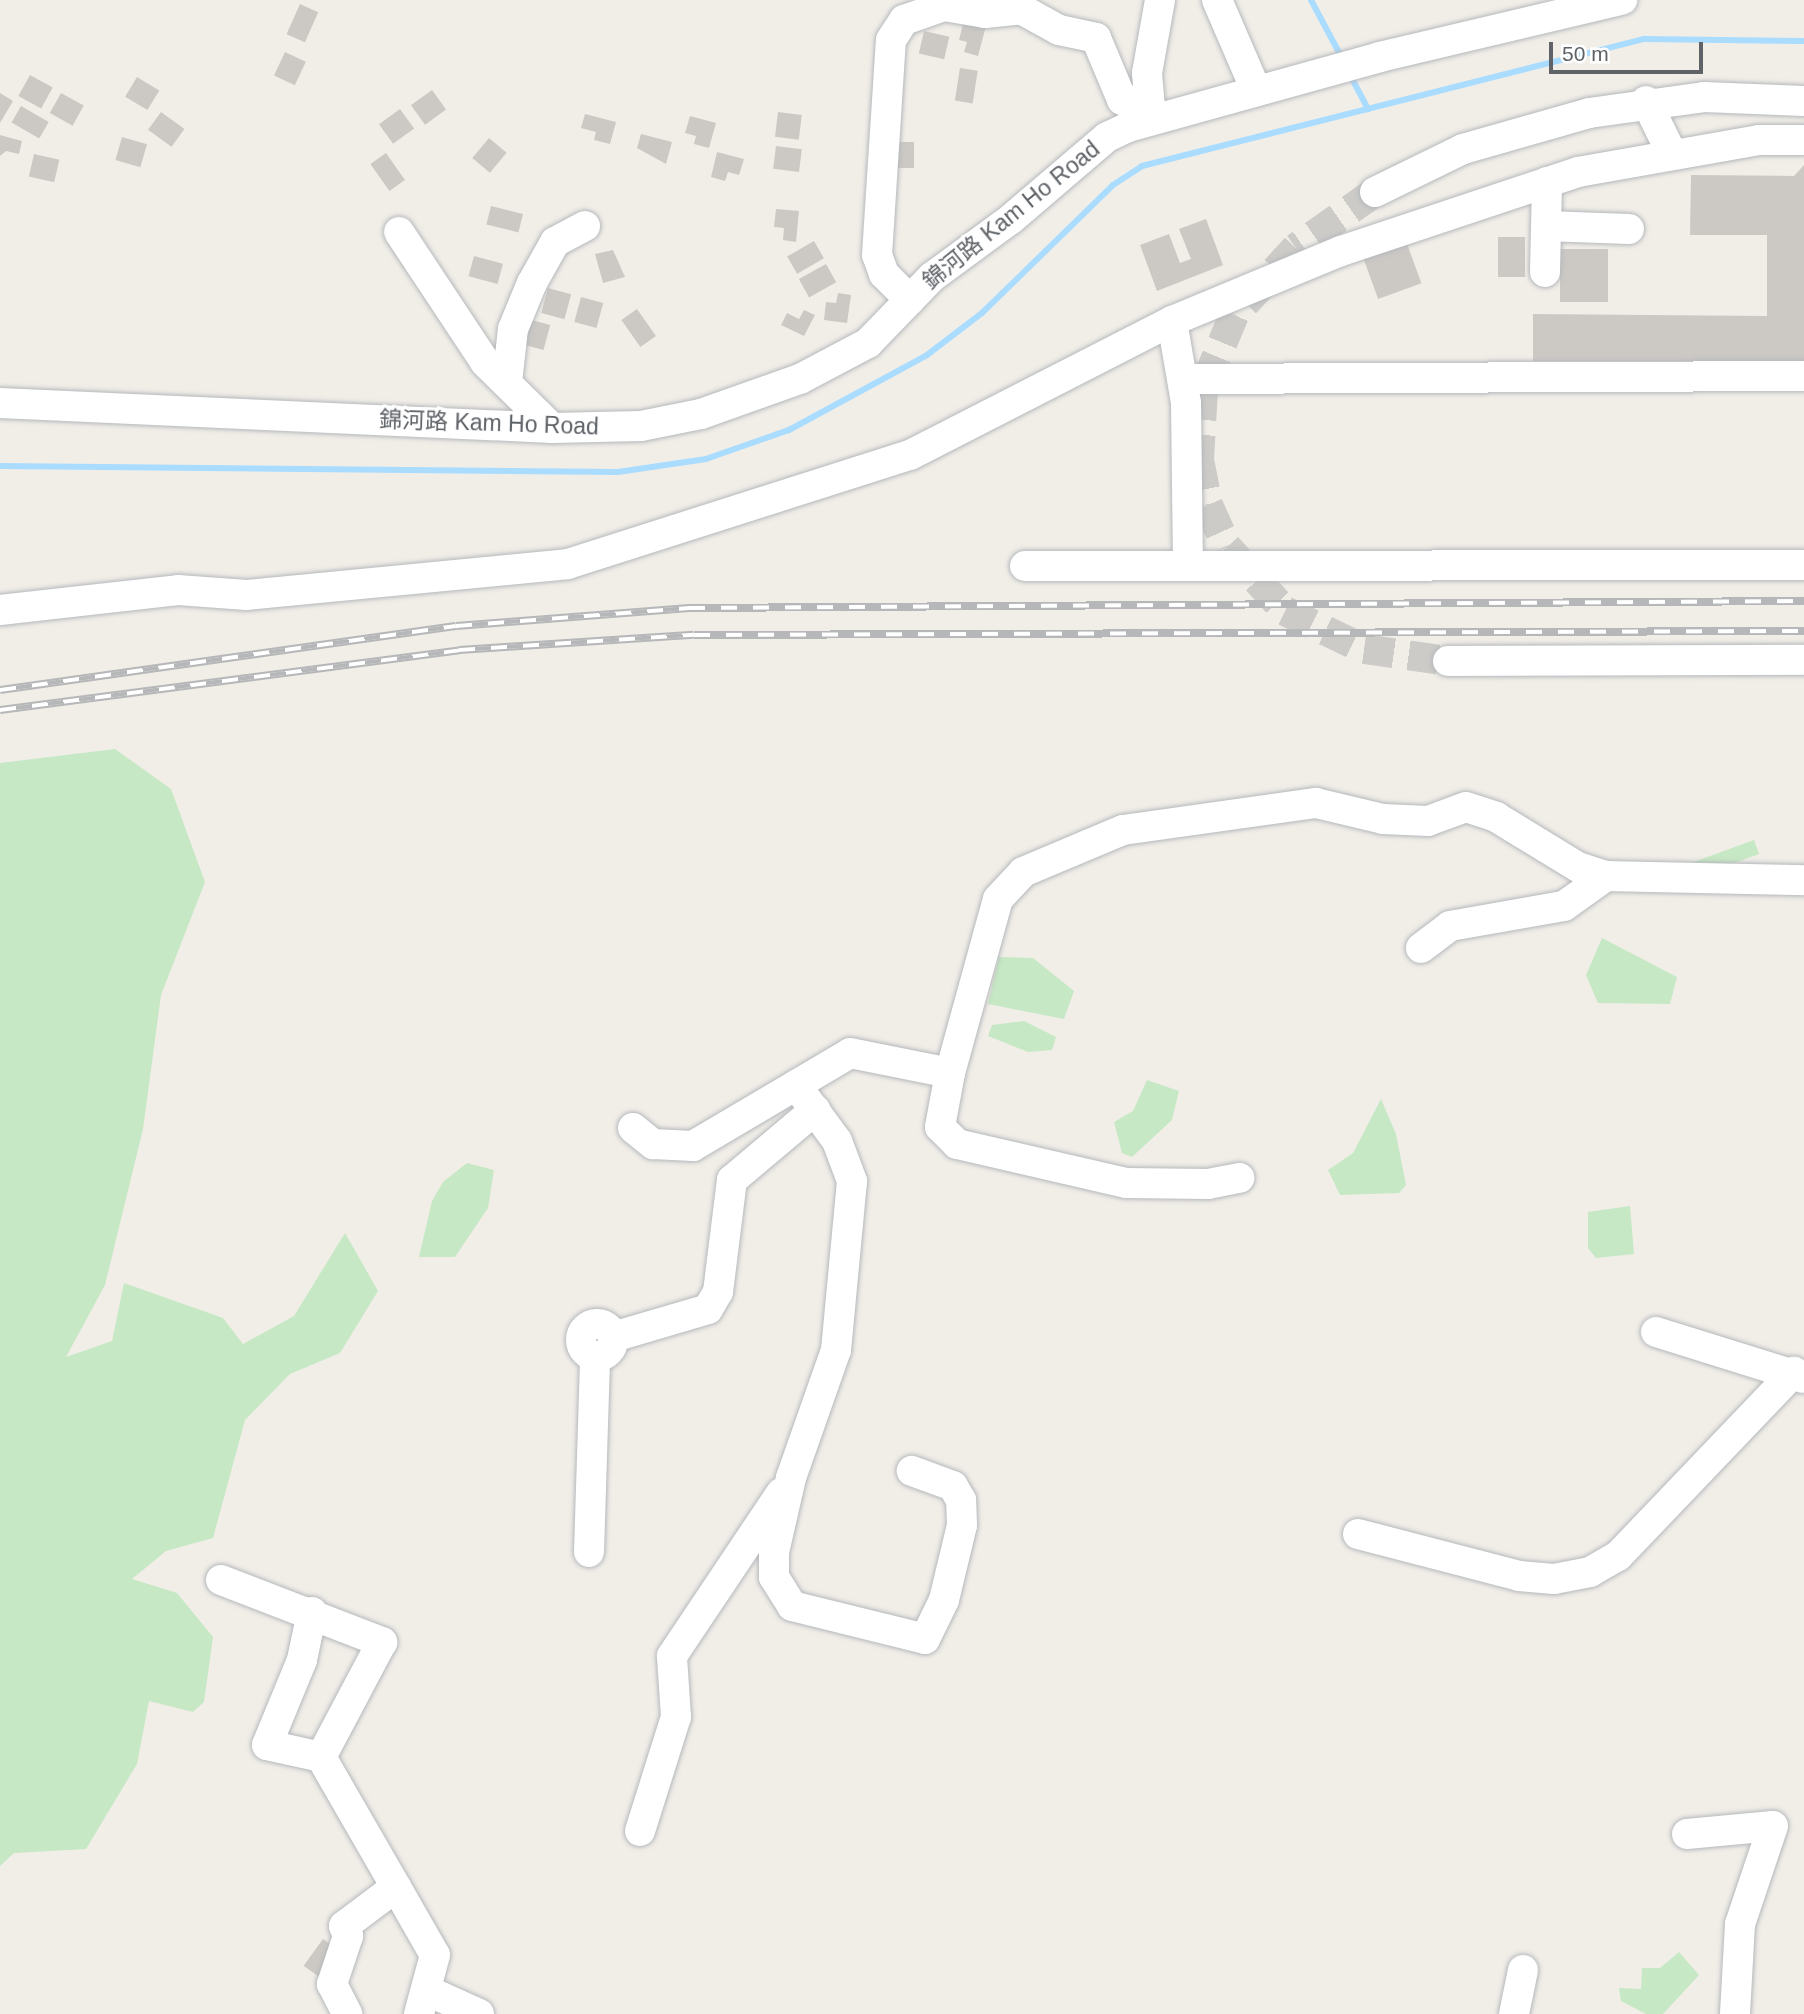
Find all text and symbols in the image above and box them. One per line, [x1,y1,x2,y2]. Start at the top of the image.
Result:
scale bar [1552,28,1706,72]
text: 50 m [1562,42,1609,65]
street label: 錦河路 Kam Ho Road [917,135,1105,295]
street label: 錦河路 Kam Ho Road [379,405,599,441]

